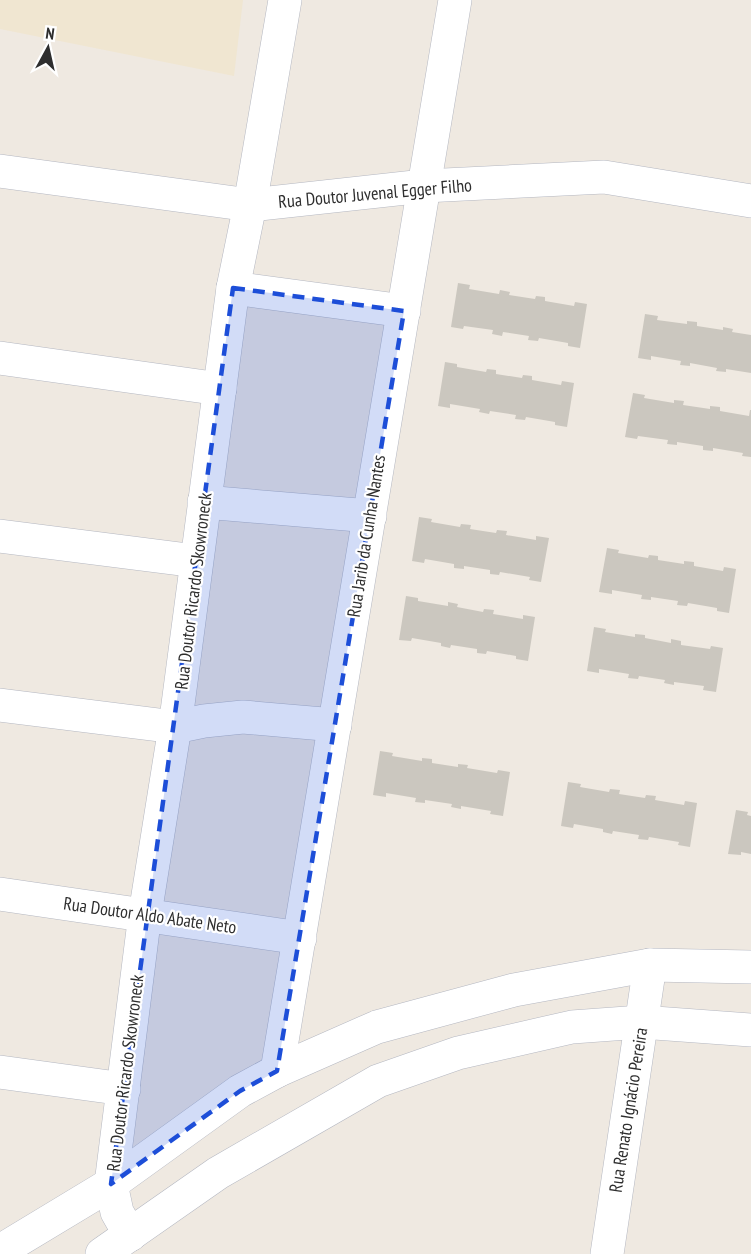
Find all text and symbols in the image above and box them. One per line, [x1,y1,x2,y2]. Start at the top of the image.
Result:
north arrow [18,18,78,78]
text: N [44,23,56,44]
street label: Rua Doutor Juvenal Egger Filho [277,173,473,213]
street label: Rua Jarib da Cunha Nantes [342,453,390,619]
street label: Rua Doutor Ricardo Skowroneck [169,491,217,691]
street label: Rua Doutor Aldo Abate Neto [62,891,238,939]
street label: Rua Doutor Ricardo Skowroneck [101,973,149,1173]
street label: Rua Renato Ignácio Pereira [604,1026,652,1194]

